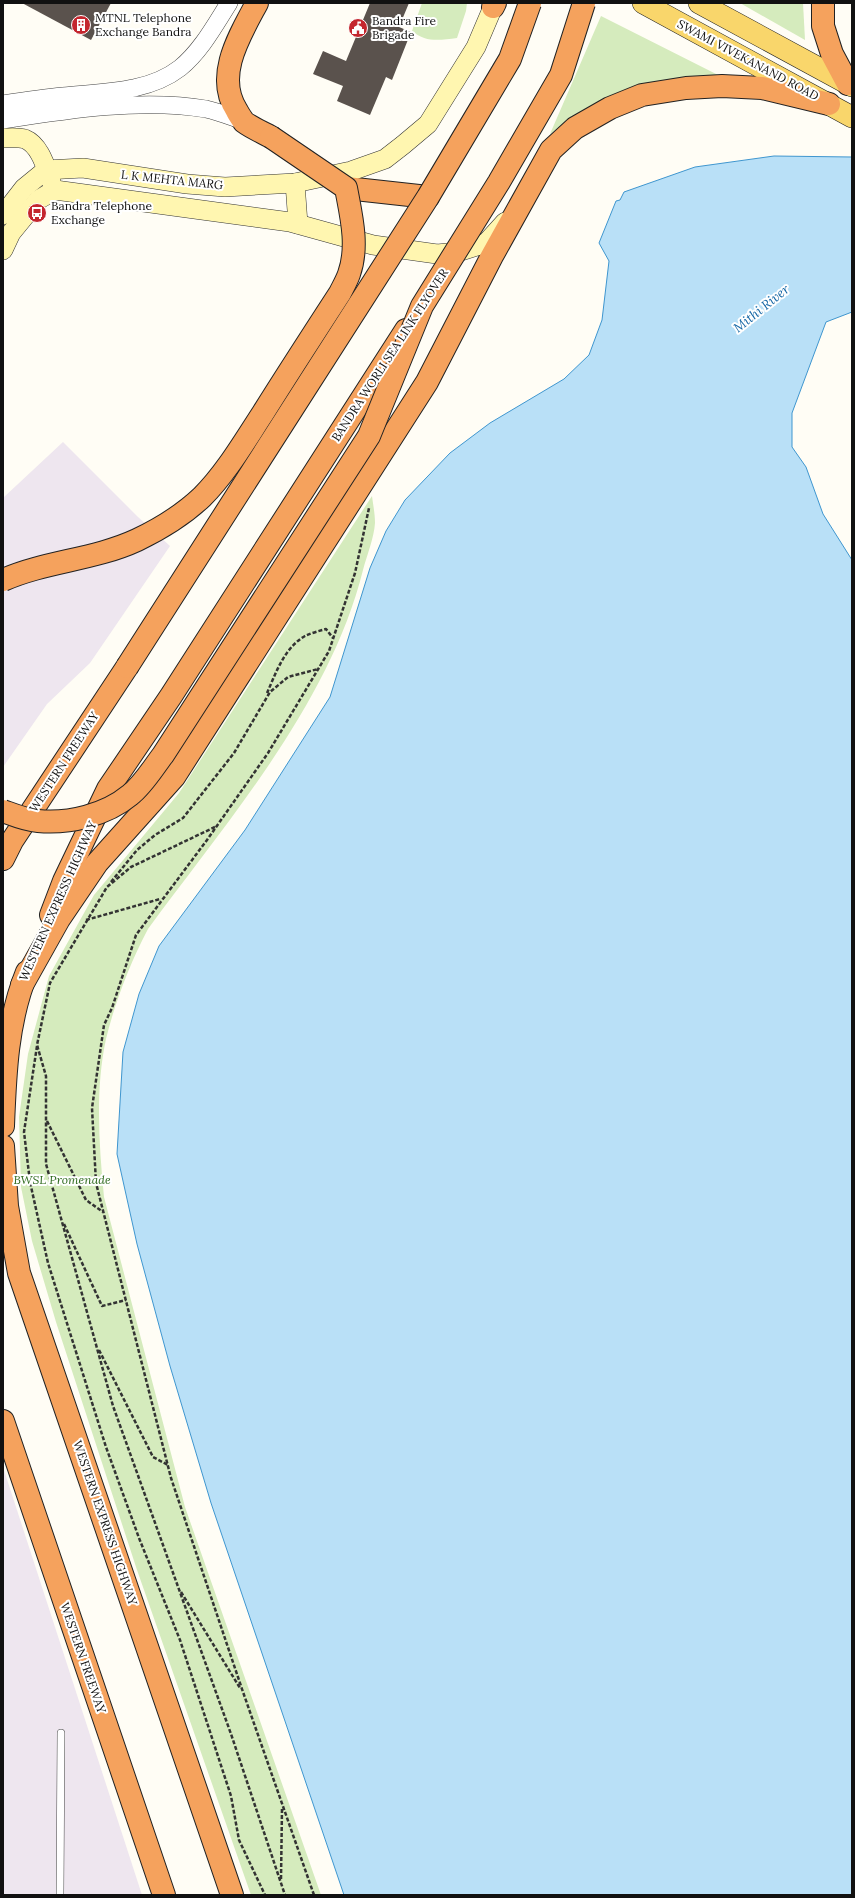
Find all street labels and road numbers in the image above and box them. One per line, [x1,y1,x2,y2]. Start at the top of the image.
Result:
street label: SWAMI VIVEKANAND ROAD [675,16,822,103]
street label: L K MEHTA MARG [120,167,224,192]
street label: BANDRA WORLI SEA LINK FLYOVER [328,265,451,444]
street label: WESTERN FREEWAY [26,709,102,815]
street label: WESTERN EXPRESS HIGHWAY [15,818,100,983]
street label: WESTERN EXPRESS HIGHWAY [70,1438,141,1608]
street label: WESTERN FREEWAY [57,1600,110,1716]

